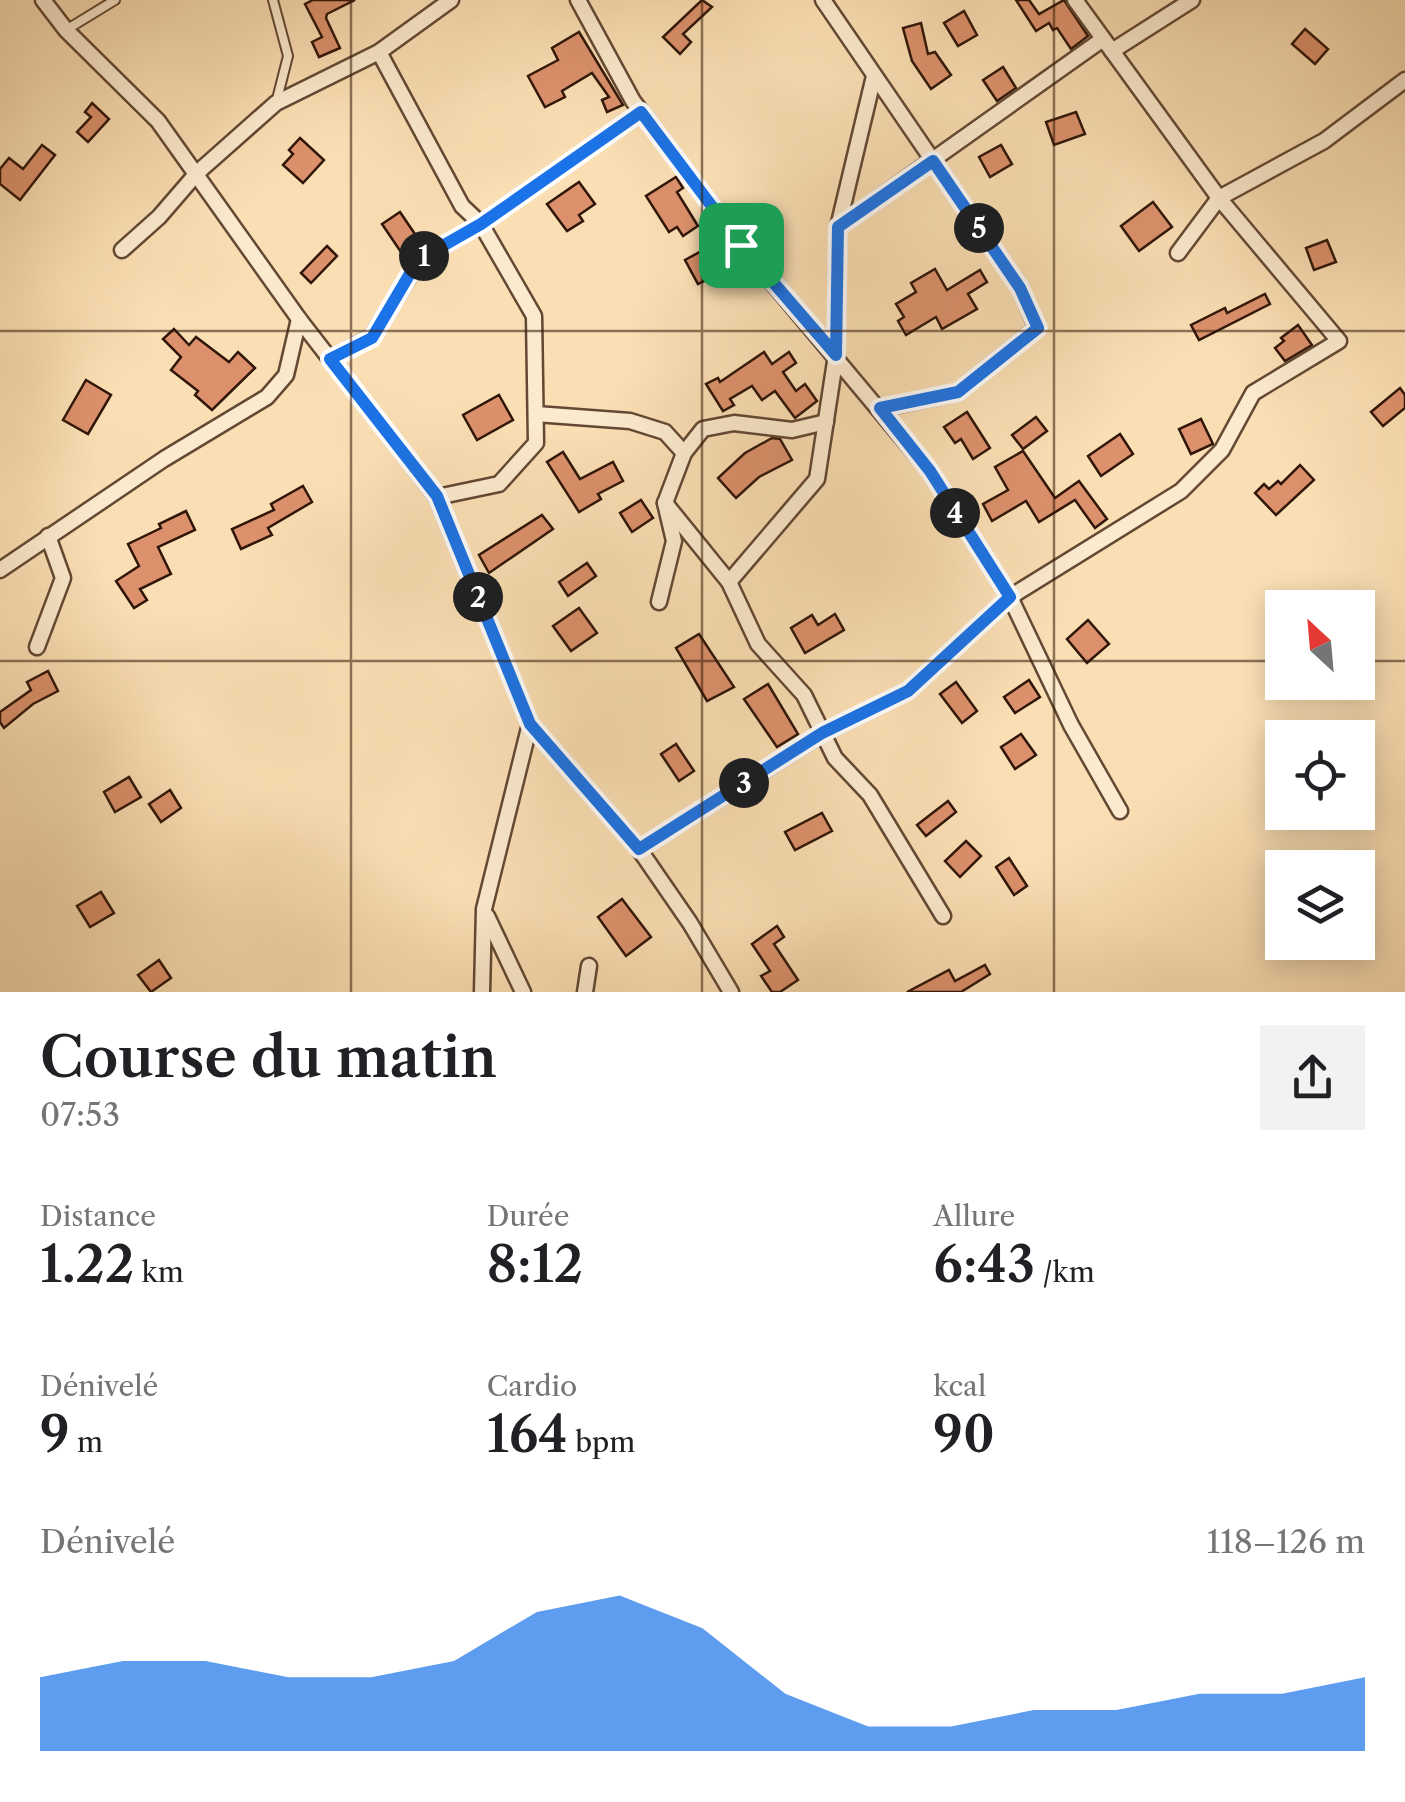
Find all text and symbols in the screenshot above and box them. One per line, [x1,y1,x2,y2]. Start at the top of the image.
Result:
pin [699,203,784,288]
pin: 5 [954,203,1004,253]
text: 5 [971,211,987,245]
icon: arrive [714,218,769,273]
pin: 1 [399,231,449,281]
text: 1 [418,239,430,273]
pin: 4 [930,488,980,538]
text: 4 [947,496,963,530]
pin: 2 [453,572,503,622]
text: 2 [470,580,486,614]
north arrow [1265,590,1375,700]
map controls [1265,590,1375,960]
button: locate [1265,720,1375,830]
pin: 3 [719,758,769,808]
text: 3 [736,766,752,800]
button: layers [1265,850,1375,960]
text: Course du matin [40,1024,497,1091]
button: share [1260,1025,1365,1130]
text: 07:53 [40,1095,120,1134]
text: Distance [40,1199,156,1233]
text: Durée [487,1199,569,1233]
text: Allure [933,1199,1015,1233]
text: 1.22 [40,1233,134,1295]
text: 8:12 [487,1233,583,1295]
text: 6:43 [933,1233,1035,1295]
text: km [134,1255,184,1289]
text: /km [1035,1255,1095,1289]
text: Dénivelé [40,1369,158,1403]
text: Cardio [487,1369,577,1403]
text: kcal [933,1369,986,1403]
text: 9 [40,1403,70,1465]
text: 164 [487,1403,568,1465]
text: 90 [933,1403,995,1465]
text: m [70,1425,103,1459]
text: bpm [568,1425,635,1459]
text: Dénivelé [40,1522,175,1561]
text: 118–126 m [1207,1522,1365,1561]

